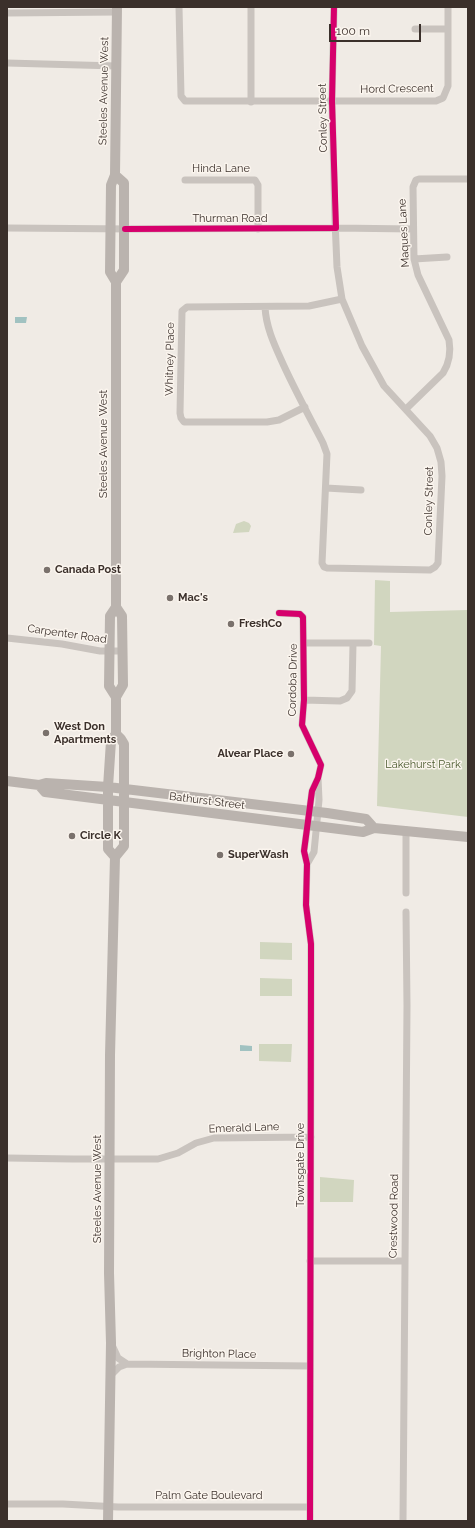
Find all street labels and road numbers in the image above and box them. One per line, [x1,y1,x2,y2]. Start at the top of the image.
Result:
street label: Steeles Avenue West [96,37,112,145]
street label: Hord Crescent [360,82,434,96]
street label: Conley Street [316,83,330,153]
street label: Hinda Lane [192,162,250,176]
street label: Maques Lane [396,198,412,268]
street label: Thurman Road [192,212,268,226]
street label: Whitney Place [163,322,177,396]
street label: Steeles Avenue West [97,390,111,498]
street label: Conley Street [422,466,436,536]
street label: Carpenter Road [26,622,108,646]
street label: Cordoba Drive [286,643,300,717]
street label: Bathurst Street [168,790,246,812]
street label: Emerald Lane [208,1120,280,1136]
street label: Townsgate Drive [294,1123,308,1207]
street label: Steeles Avenue West [91,1135,105,1243]
street label: Crestwood Road [387,1174,401,1258]
street label: Brighton Place [182,1347,256,1361]
street label: Palm Gate Boulevard [155,1489,263,1503]

